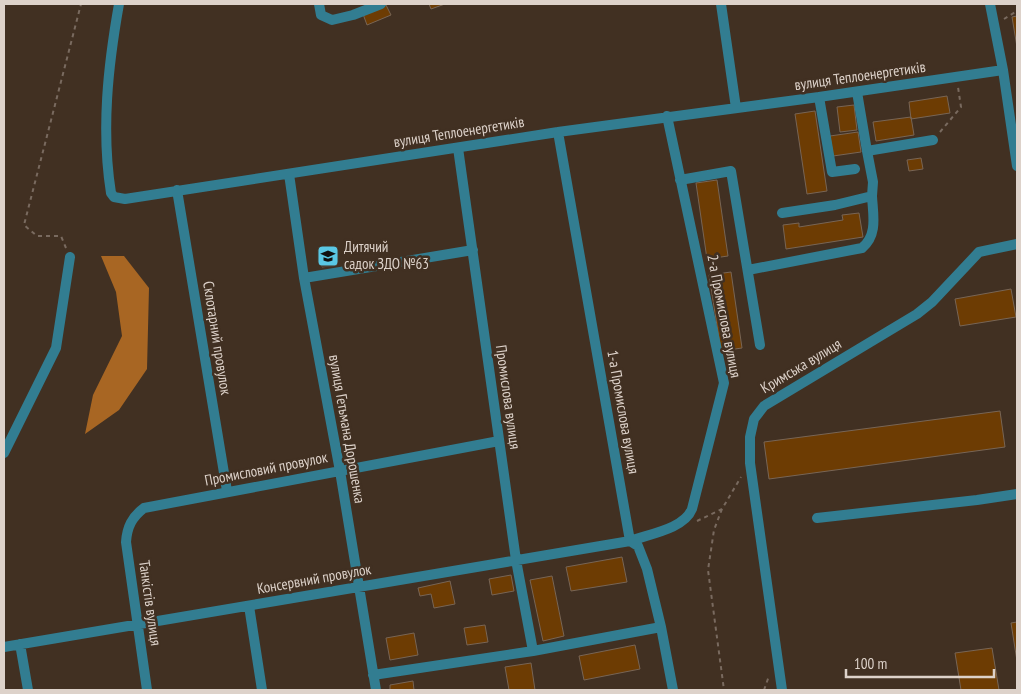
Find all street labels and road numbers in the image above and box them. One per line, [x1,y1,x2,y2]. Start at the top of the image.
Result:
street label: вулиця Теплоенергетиків [793,57,927,94]
street label: вулиця Теплоенергетиків [392,112,526,151]
street label: 2-а Промислова вулиця [703,253,746,379]
street label: Склотарний провулок [199,280,236,396]
street label: Кримська вулиця [757,334,845,397]
street label: Промислова вулиця [492,344,525,450]
street label: 1-а Промислова вулиця [603,349,644,475]
street label: вулиця Гетьмана Дорошенка [325,353,370,505]
street label: Промисловий провулок [203,447,329,490]
street label: Танкістів вулиця [135,559,166,647]
street label: Консервний провулок [255,559,373,598]

